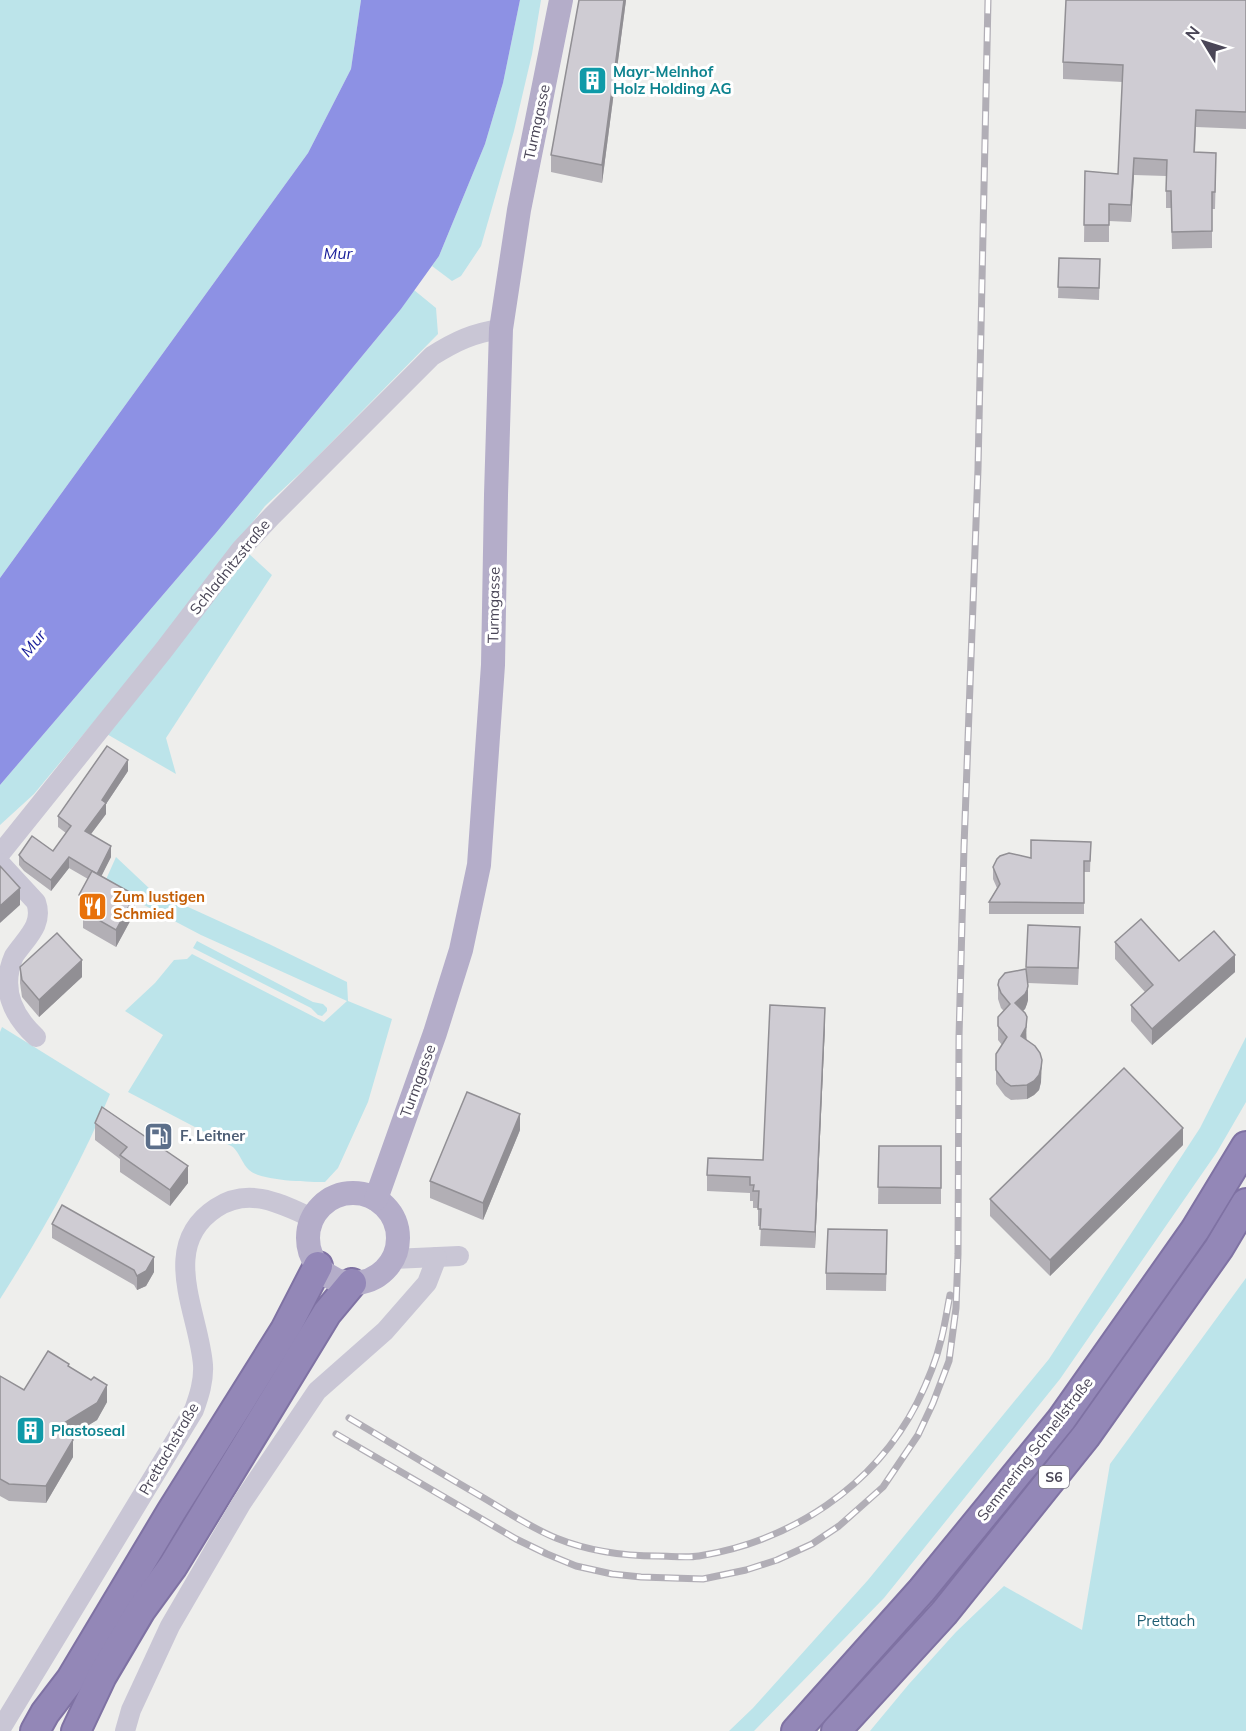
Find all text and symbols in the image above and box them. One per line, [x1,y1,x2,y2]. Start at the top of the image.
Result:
north arrow [1174,12,1234,72]
text: N [1181,22,1204,44]
place label: Mayr-Melnhof Holz Holding AG [613,62,732,98]
building icon: Mayr-Melnhof Holz Holding AG [576,65,608,97]
street label: Turmgasse [519,83,554,161]
water label: Mur [324,243,354,263]
street label: Schladnitzstraße [185,515,274,618]
street label: Turmgasse [483,567,504,643]
water label: Mur [16,625,51,660]
place label: Zum lustigen Schmied [113,887,205,923]
restaurant icon: Zum lustigen Schmied [76,890,108,922]
street label: Turmgasse [396,1042,440,1120]
fuel station icon: F. Leitner [143,1120,175,1152]
place label: F. Leitner [180,1126,245,1145]
street label: Semmering Schnellstraße [973,1373,1097,1524]
street label: Prettachstraße [135,1399,203,1498]
building icon: Plastoseal [14,1415,46,1447]
place label: Plastoseal [51,1421,125,1440]
road number: S6 [1039,1466,1069,1488]
park label: Prettach [1137,1611,1195,1630]

